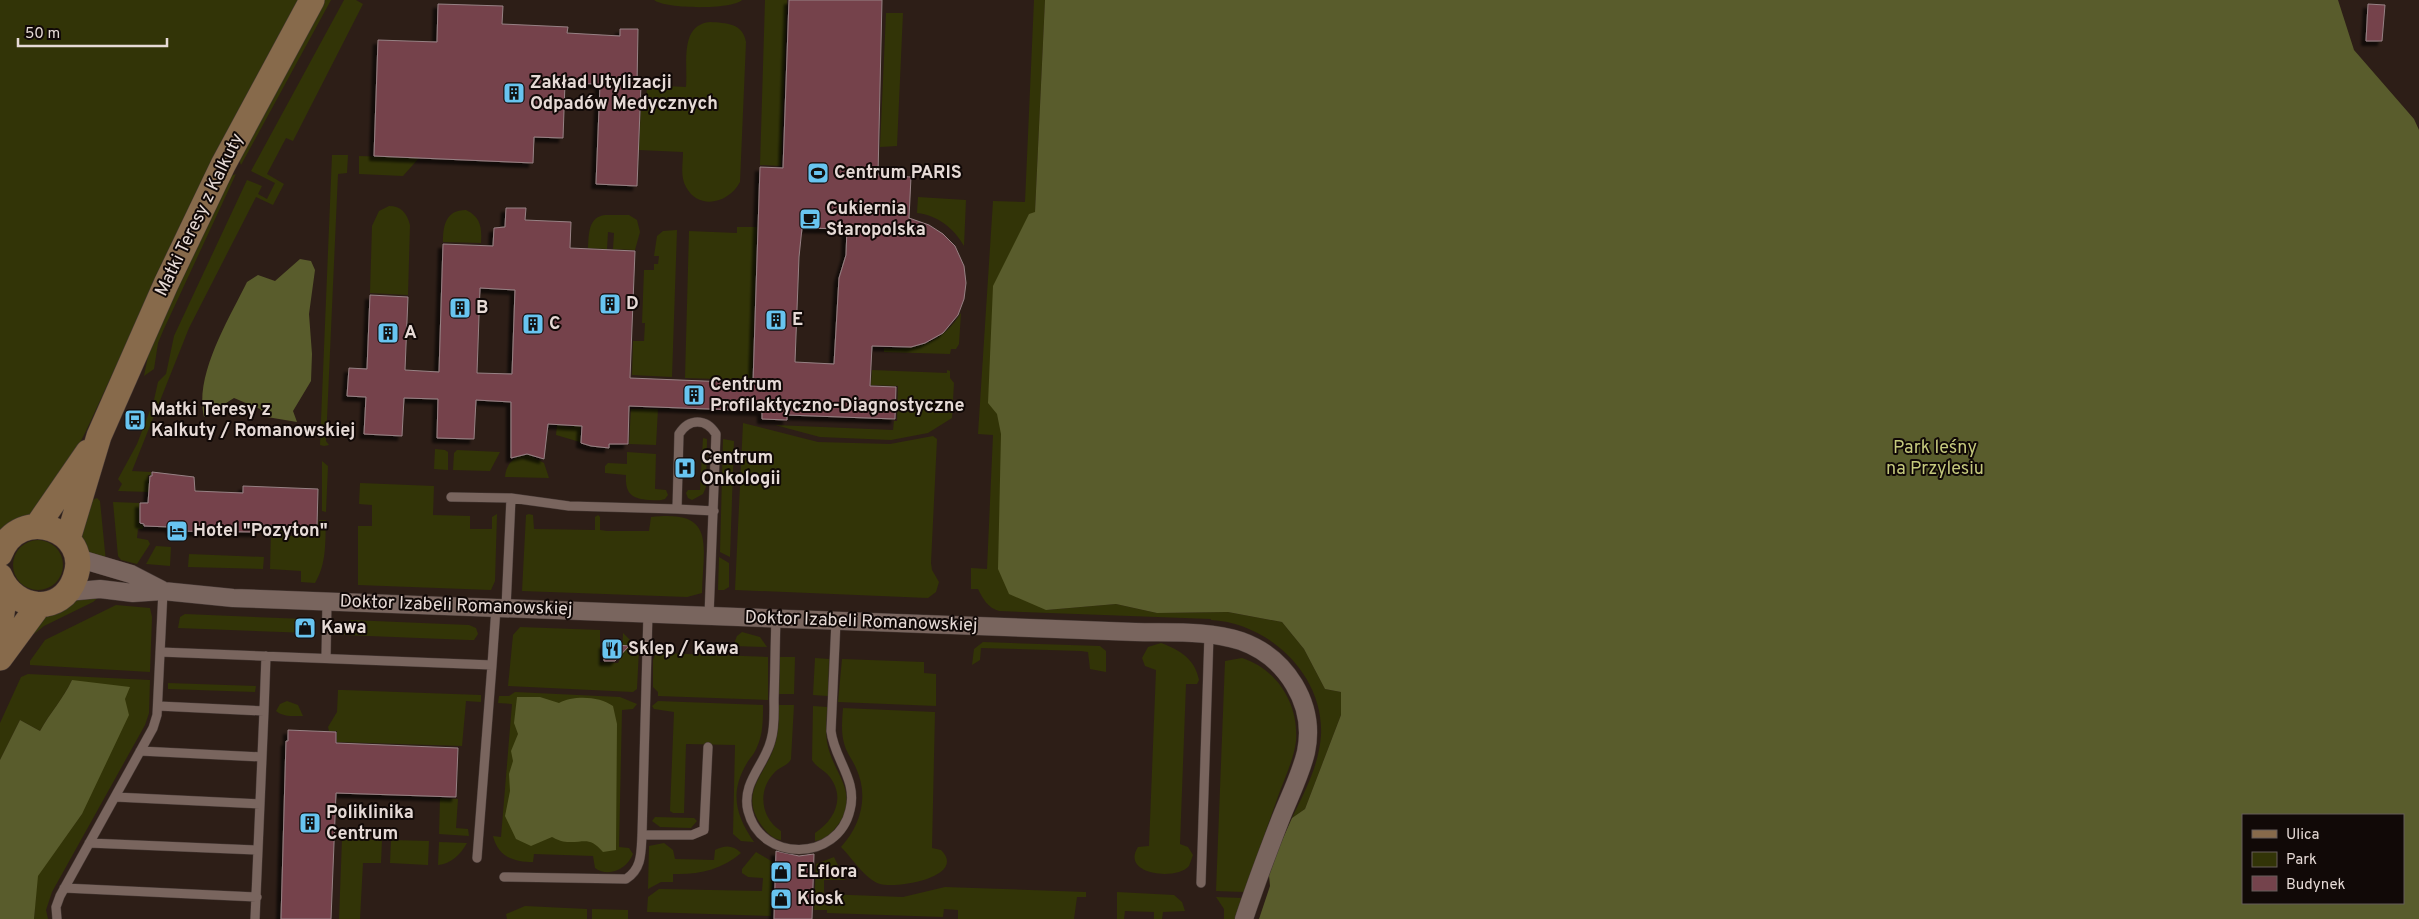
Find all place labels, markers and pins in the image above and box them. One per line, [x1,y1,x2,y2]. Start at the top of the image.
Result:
place label: Zakład Utylizacji Odpadów Medycznych [530,72,718,116]
building icon: Zakład Utylizacji Odpadów Medycznych [502,81,526,105]
sports icon: Centrum PARIS [806,161,830,185]
place label: Centrum PARIS [834,162,962,185]
place label: Cukiernia Staropolska [826,198,926,242]
cafe icon: Cukiernia Staropolska [798,207,822,231]
building icon: D [598,292,622,316]
place label: D [626,293,639,316]
building icon: B [448,296,472,320]
place label: B [476,297,488,320]
building icon: E [764,308,788,332]
place label: E [792,309,803,332]
building icon: C [521,312,545,336]
place label: C [549,313,561,336]
building icon: A [376,321,400,345]
place label: A [404,322,417,345]
place label: Centrum Profilaktyczno-Diagnostyczne [710,374,965,418]
building icon: Centrum Profilaktyczno-Diagnostyczne [682,383,706,407]
place label: Matki Teresy z Kalkuty / Romanowskiej [151,399,355,443]
bus stop icon: Matki Teresy z Kalkuty / Romanowskiej [123,408,147,432]
place label: Centrum Onkologii [701,447,781,491]
hospital icon: Centrum Onkologii [673,456,697,480]
hotel icon: Hotel "Pozyton" [165,519,189,543]
place label: Hotel "Pozyton" [193,520,328,543]
shop icon: Kawa [293,616,317,640]
place label: Kawa [321,617,367,640]
restaurant icon: Sklep / Kawa [600,637,624,661]
place label: Sklep / Kawa [628,638,739,661]
place label: Poliklinika Centrum [326,802,414,846]
building icon: Poliklinika Centrum [298,811,322,835]
shop icon: ELflora [769,860,793,884]
place label: ELflora [797,861,857,884]
shop icon: Kiosk [769,887,793,911]
place label: Kiosk [797,888,844,911]

